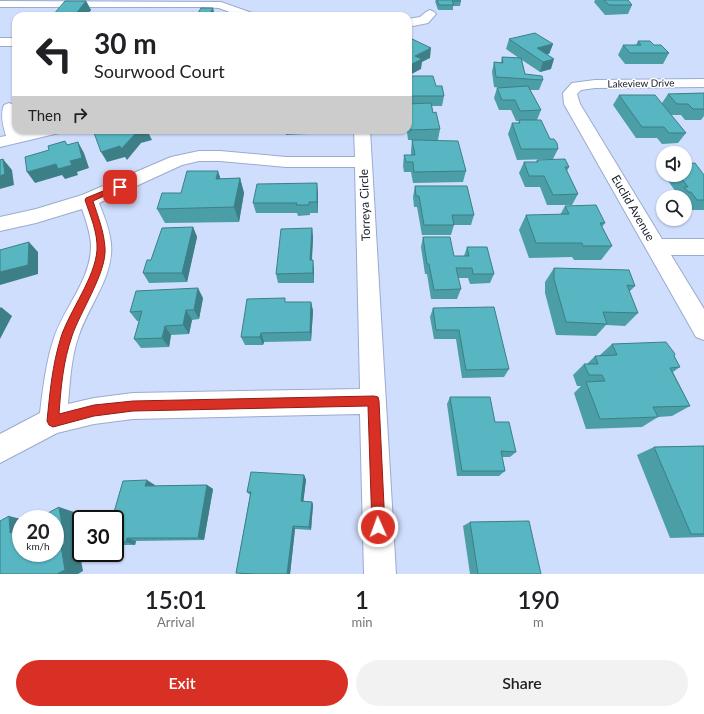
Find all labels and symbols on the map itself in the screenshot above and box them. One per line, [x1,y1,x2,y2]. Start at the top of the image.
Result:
street label: Lakeview Drive [607,76,675,90]
street label: Torreya Circle [356,169,373,241]
pin [103,170,137,204]
street label: Euclid Avenue [608,172,658,244]
position arrow [357,506,399,548]
speed limit sign: 30 [72,510,124,562]

